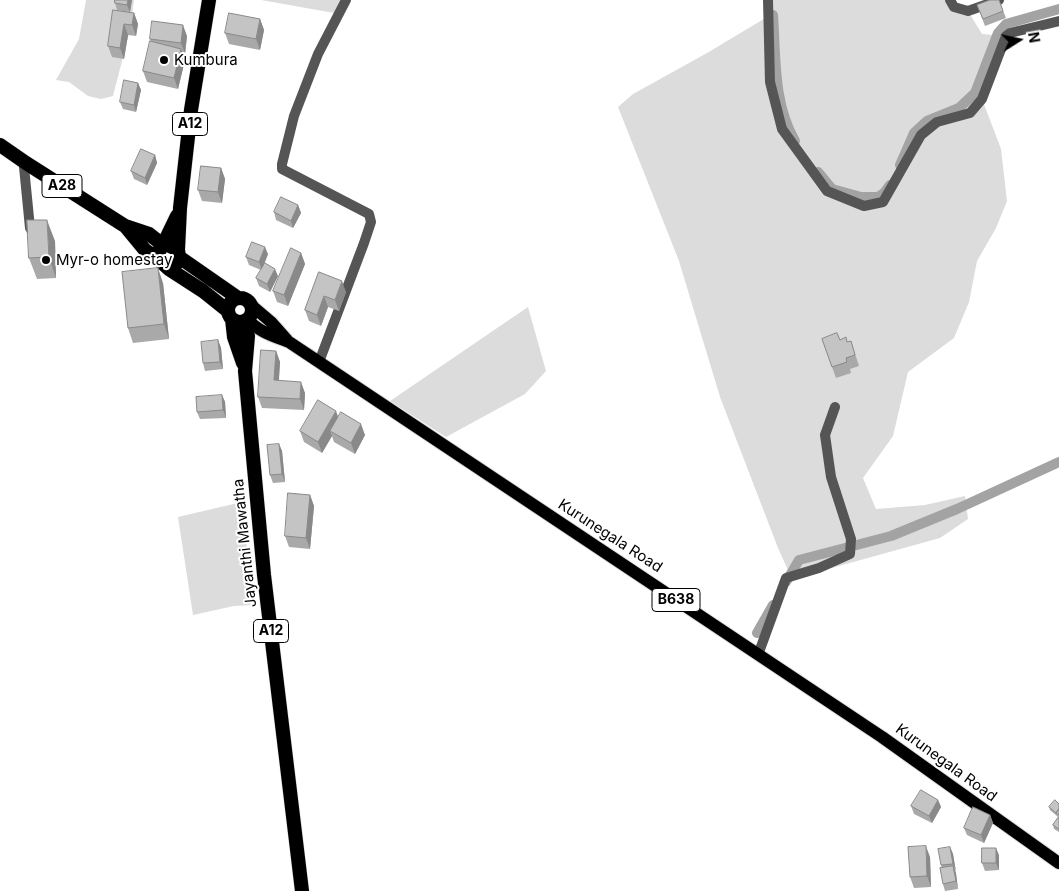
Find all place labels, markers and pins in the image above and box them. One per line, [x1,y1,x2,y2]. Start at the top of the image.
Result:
place label: Kumbura [174,51,238,69]
marker: Kumbura [158,54,170,66]
place label: Myr-o homestay [56,251,172,269]
marker: Myr-o homestay [40,254,52,266]

